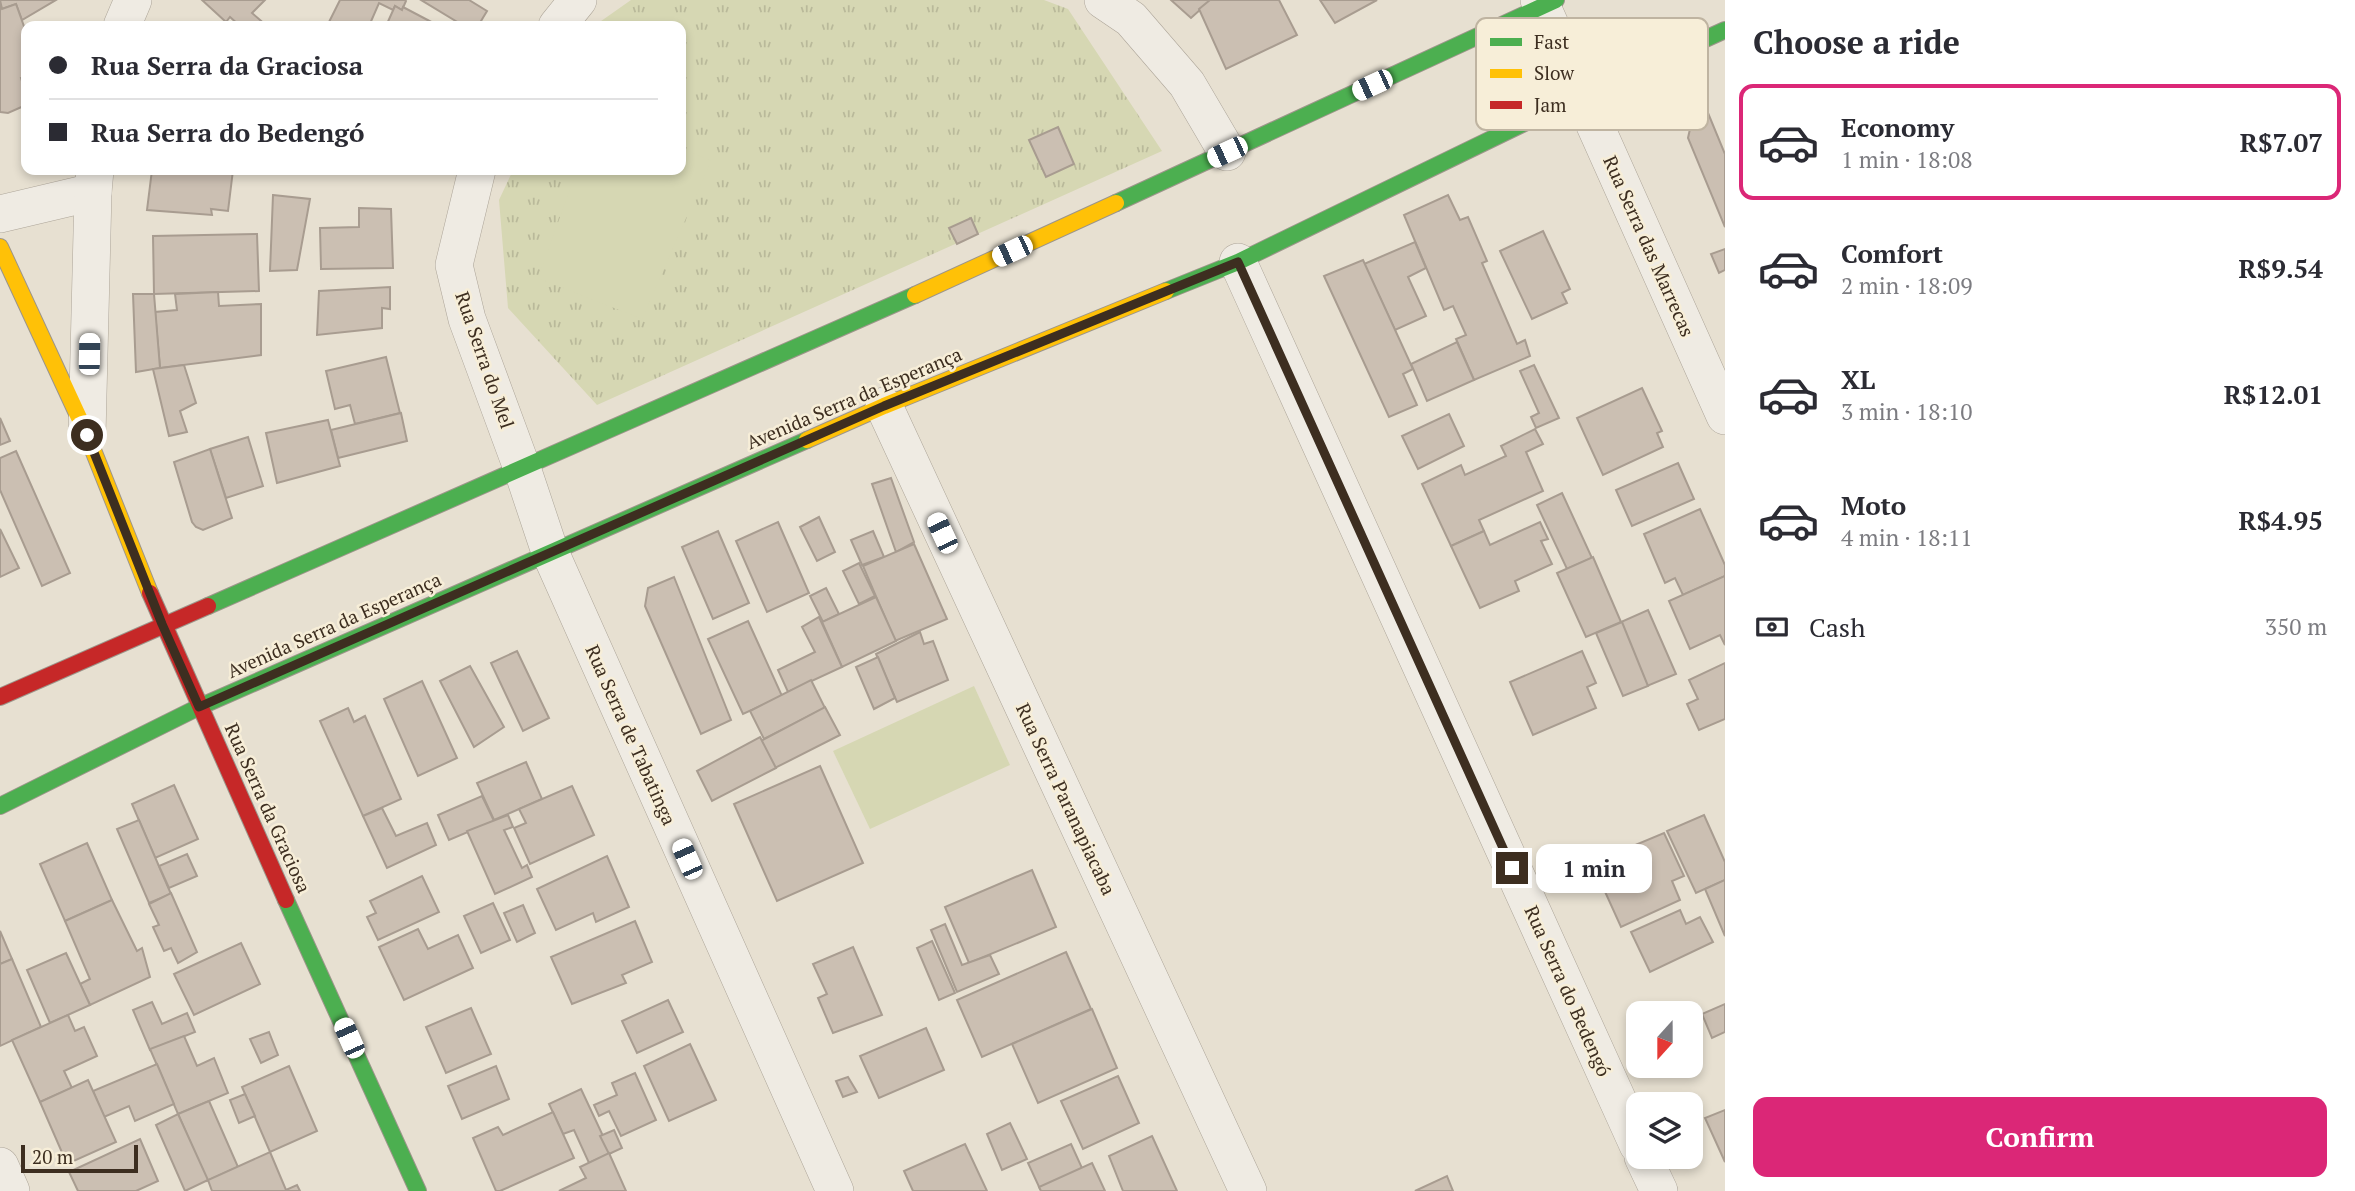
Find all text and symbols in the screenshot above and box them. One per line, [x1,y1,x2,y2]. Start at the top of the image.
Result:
legend [1476,18,1708,130]
text: Choose a ride [1753,21,1960,63]
text: Fast [1534,29,1569,54]
text: Rua Serra da Graciosa [91,48,363,82]
text: Slow [1534,60,1575,85]
car [1349,67,1396,103]
text: Jam [1534,92,1567,117]
text: Economy [1841,110,1954,144]
icon: car [1757,111,1820,174]
text: Rua Serra do Bedengó [91,115,364,149]
text: R$7.07 [2240,125,2323,159]
car [1204,134,1251,170]
text: 1 min · 18:08 [1841,144,1973,175]
street label: Rua Serra das Marrecas [1598,151,1701,340]
car [989,233,1036,269]
text: Comfort [1841,236,1943,270]
icon: car [1757,237,1820,300]
text: R$9.54 [2238,251,2323,285]
text: 2 min · 18:09 [1841,270,1973,301]
street label: Rua Serra do Mel [450,288,521,432]
car [79,333,100,375]
street label: Avenida Serra da Esperança [742,341,966,454]
text: XL [1841,362,1875,396]
icon: car [1757,363,1820,426]
text: R$12.01 [2224,377,2323,411]
text: 3 min · 18:10 [1841,396,1973,427]
route start [71,419,103,451]
text: Moto [1841,488,1906,522]
icon: car [1757,489,1820,552]
text: R$4.95 [2238,503,2323,537]
car [924,510,961,556]
text: 4 min · 18:11 [1841,522,1973,553]
street label: Avenida Serra da Esperança [223,566,445,683]
icon: cash [1753,608,1791,646]
text: Cash [1809,610,1865,644]
text: 350 m [2265,611,2327,642]
street label: Rua Serra de Tabatinga [580,641,683,829]
street label: Rua Serra Paranapiacaba [1011,699,1122,899]
street label: Rua Serra da Graciosa [220,719,317,897]
car [669,836,706,882]
callout: 1 min [1536,844,1652,892]
route end [1496,852,1528,884]
text: 1 min [1563,853,1625,884]
street label: Rua Serra do Bedengó [1520,901,1617,1080]
north arrow [1626,1001,1703,1078]
map controls [1626,1001,1703,1169]
car [331,1015,368,1061]
button: layers [1626,1092,1703,1169]
button: Confirm [1753,1097,2327,1177]
scale bar [21,1142,138,1174]
text: 20 m [32,1144,73,1169]

